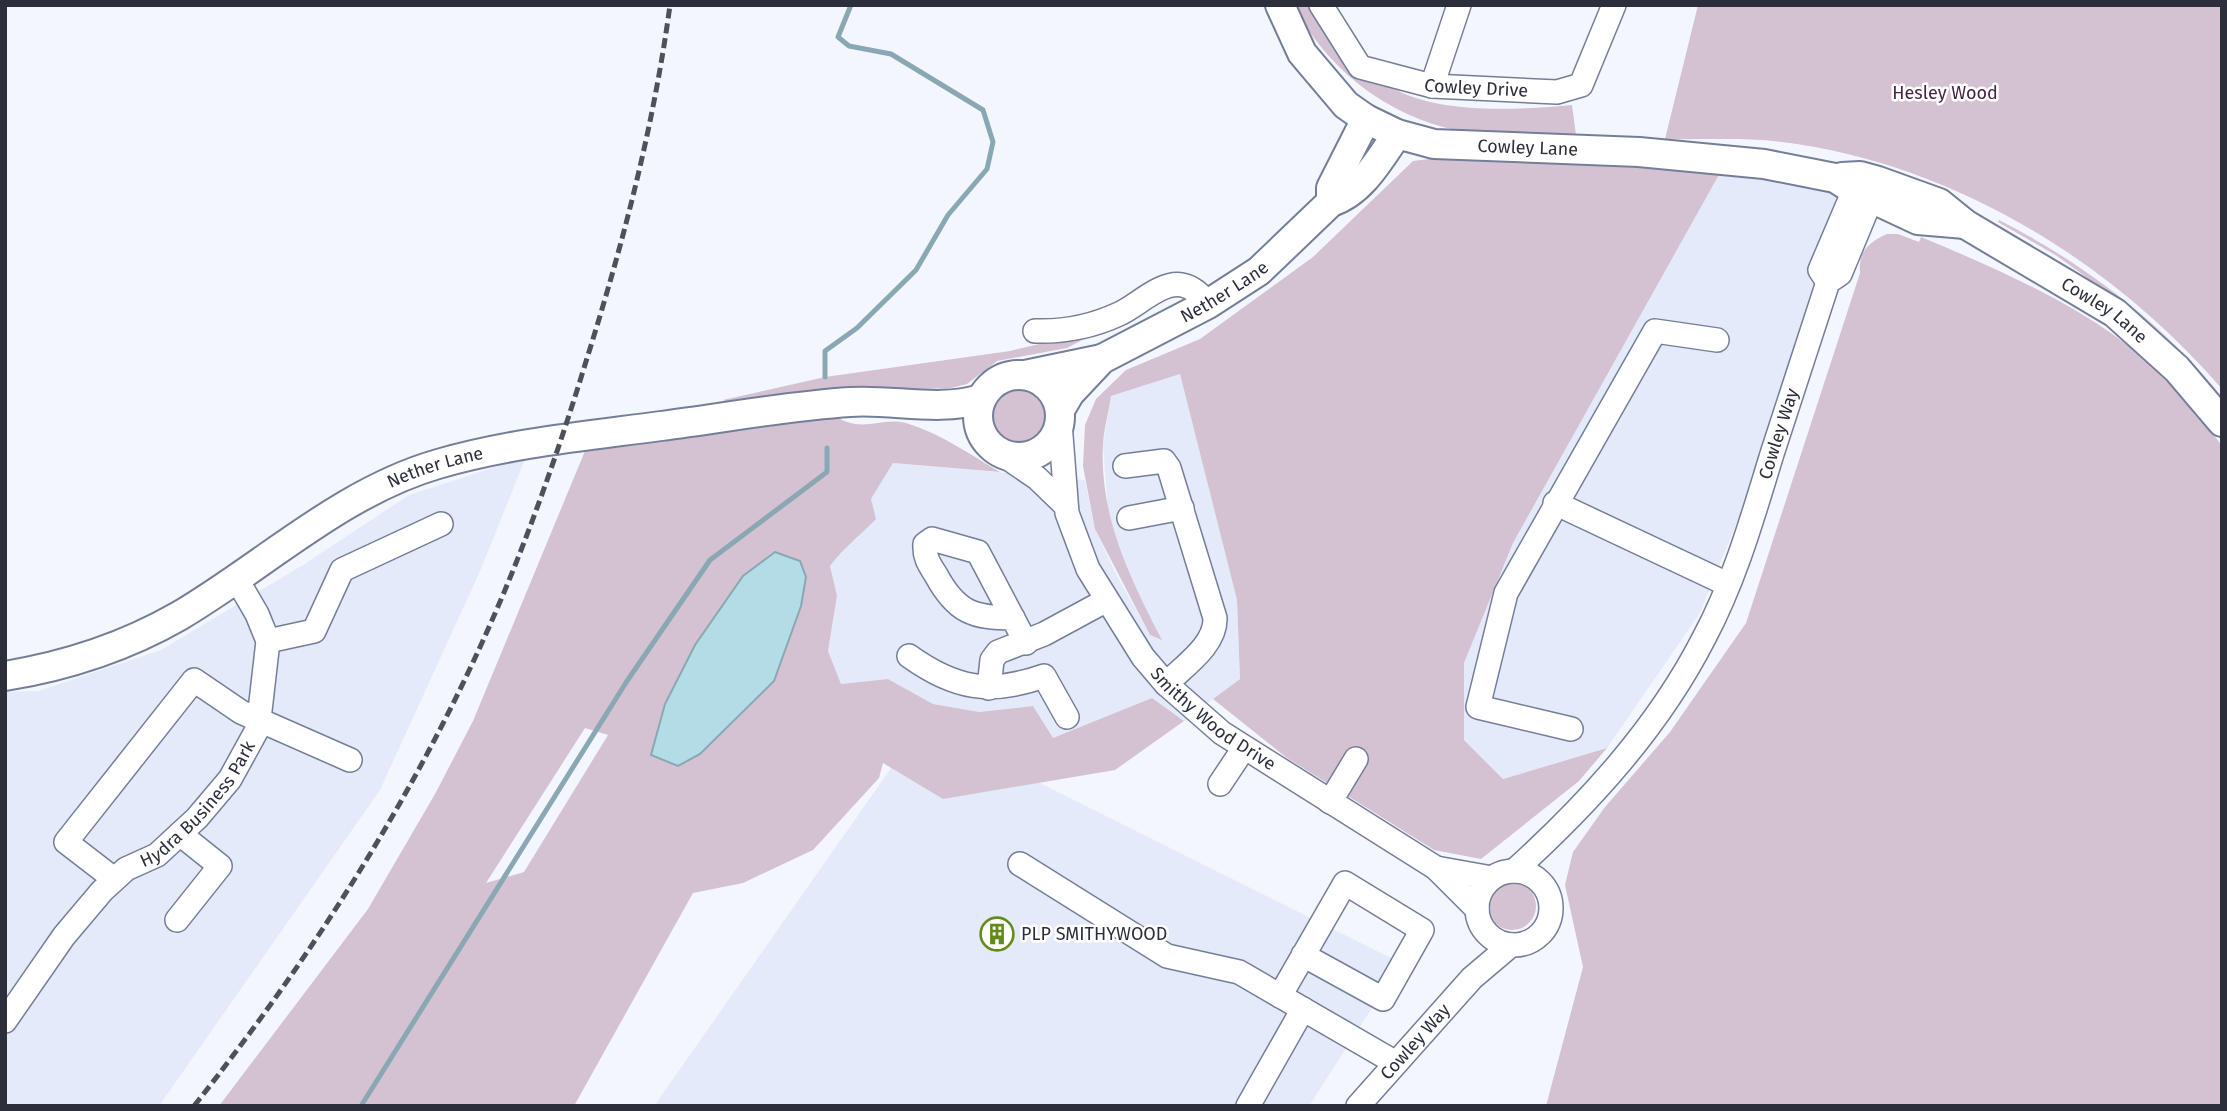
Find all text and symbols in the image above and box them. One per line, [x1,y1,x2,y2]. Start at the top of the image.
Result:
street label: Cowley Drive [1422,73,1529,102]
park label: Hesley Wood [1892,82,1998,104]
street label: Cowley Lane [1477,135,1579,161]
street label: Nether Lane [1177,257,1273,327]
street label: Cowley Lane [2057,273,2152,348]
street label: Cowley Way [1754,385,1803,482]
street label: Nether Lane [384,442,485,493]
street label: Smithy Wood Drive [1146,663,1280,775]
street label: Hydra Business Park [137,736,260,872]
building icon: PLP SMITHYWOOD [978,915,1016,953]
place label: PLP SMITHYWOOD [1021,923,1167,945]
street label: Cowley Way [1376,999,1455,1084]

